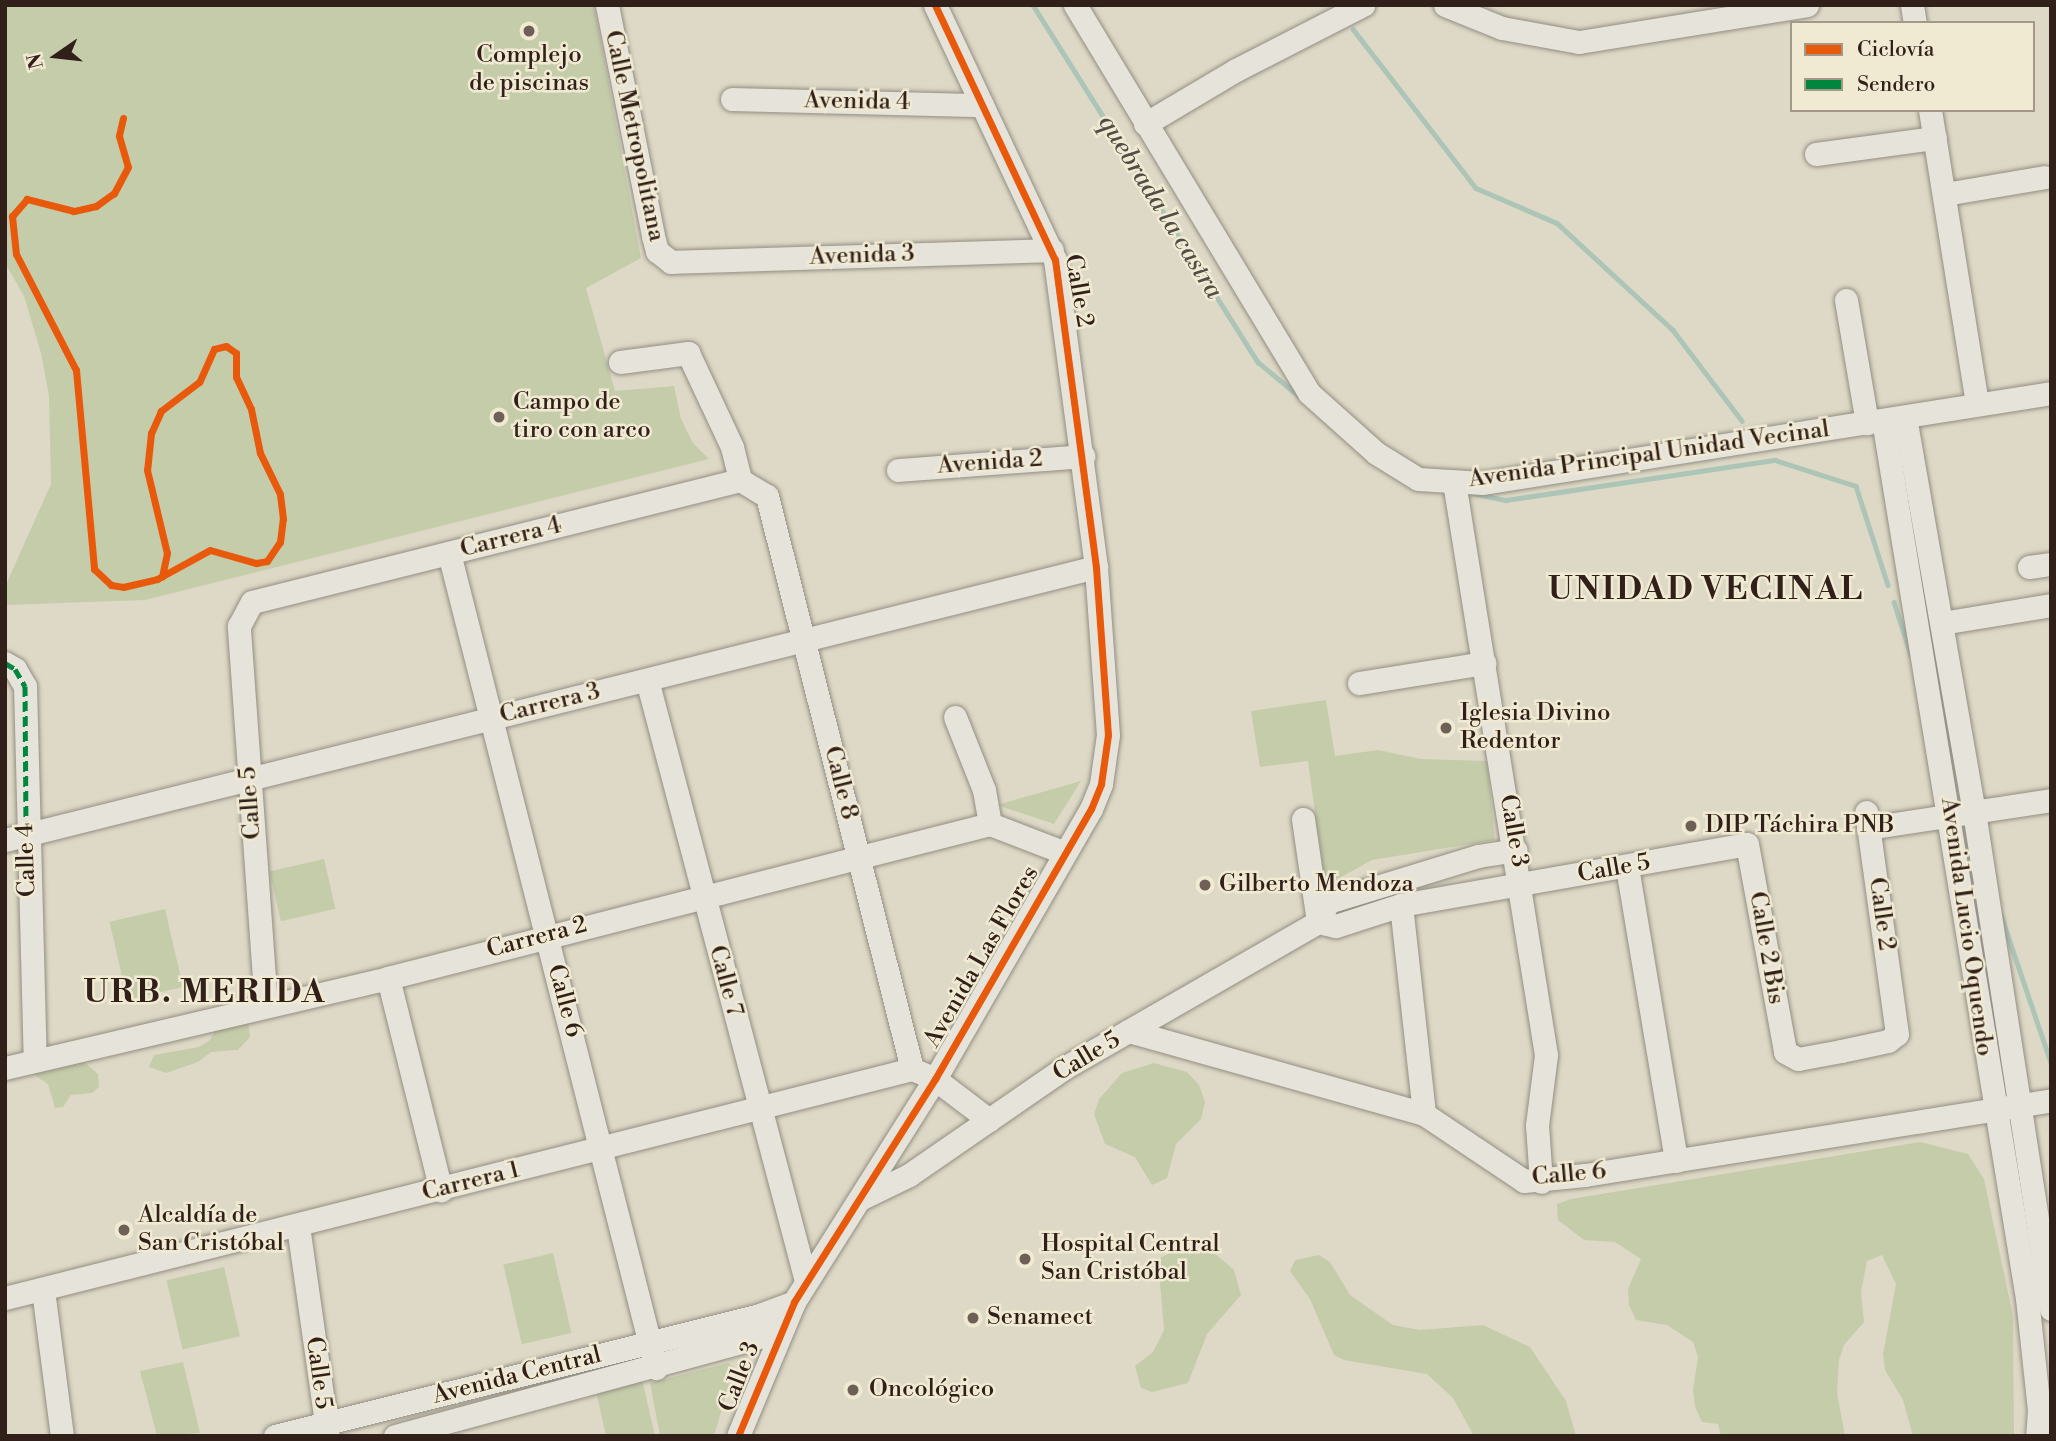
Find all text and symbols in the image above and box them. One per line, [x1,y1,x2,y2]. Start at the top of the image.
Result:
north arrow [21,21,91,91]
legend [1790,21,2035,112]
marker: Complejo de piscinas [521,23,537,39]
street label: Calle Metropolitana [598,28,670,244]
text: Ciclovía [1857,37,1934,63]
place label: Complejo de piscinas [469,42,589,98]
text: N [22,51,49,71]
text: Sendero [1857,72,1935,98]
street label: Avenida 4 [804,87,910,117]
water label: quebrada la castra [1091,109,1229,305]
street label: Avenida 3 [809,240,915,272]
street label: Calle 2 [1057,252,1099,330]
place label: Campo de tiro con arco [513,389,651,445]
marker: Campo de tiro con arco [491,409,507,425]
street label: Avenida Principal Unidad Vecinal [1467,415,1831,495]
street label: Avenida 2 [936,445,1044,481]
street label: Carrera 4 [457,512,565,564]
district label: UNIDAD VECINAL [1550,570,1862,608]
street label: Carrera 3 [497,678,603,730]
place label: Iglesia Divino Redentor [1460,700,1611,756]
marker: Iglesia Divino Redentor [1438,720,1454,736]
street label: Calle 8 [817,743,863,823]
street label: Calle 5 [234,766,268,840]
street label: Calle 3 [1492,792,1534,870]
street label: Avenida Lucio Oquendo [1934,796,1998,1058]
place label: DIP Táchira PNB [1705,812,1894,840]
marker: DIP Táchira PNB [1683,818,1699,834]
street label: Calle 4 [11,822,43,898]
street label: Calle 5 [1575,848,1653,890]
street label: Avenida Las Flores [918,861,1046,1053]
place label: Gilberto Mendoza [1219,871,1414,899]
street label: Calle 2 [1862,876,1900,952]
marker: Gilberto Mendoza [1197,877,1213,893]
street label: Calle 2 Bis [1742,889,1790,1007]
street label: Carrera 2 [484,911,590,965]
street label: Calle 7 [702,942,748,1020]
street label: Calle 6 [540,961,588,1041]
district label: URB. MERIDA [85,973,325,1011]
street label: Calle 5 [1048,1026,1126,1088]
street label: Carrera 1 [419,1156,523,1208]
street label: Calle 6 [1531,1157,1607,1193]
place label: Alcaldía de San Cristóbal [138,1202,284,1258]
marker: Alcaldía de San Cristóbal [116,1222,132,1238]
place label: Hospital Central San Cristóbal [1041,1231,1220,1287]
marker: Hospital Central San Cristóbal [1015,1249,1035,1269]
place label: Senamect [987,1304,1093,1332]
marker: Senamect [965,1310,981,1326]
street label: Calle 5 [299,1335,337,1411]
street label: Calle 3 [713,1338,767,1416]
street label: Avenida Central [430,1341,604,1411]
place label: Oncológico [869,1376,994,1404]
marker: Oncológico [843,1380,863,1400]

